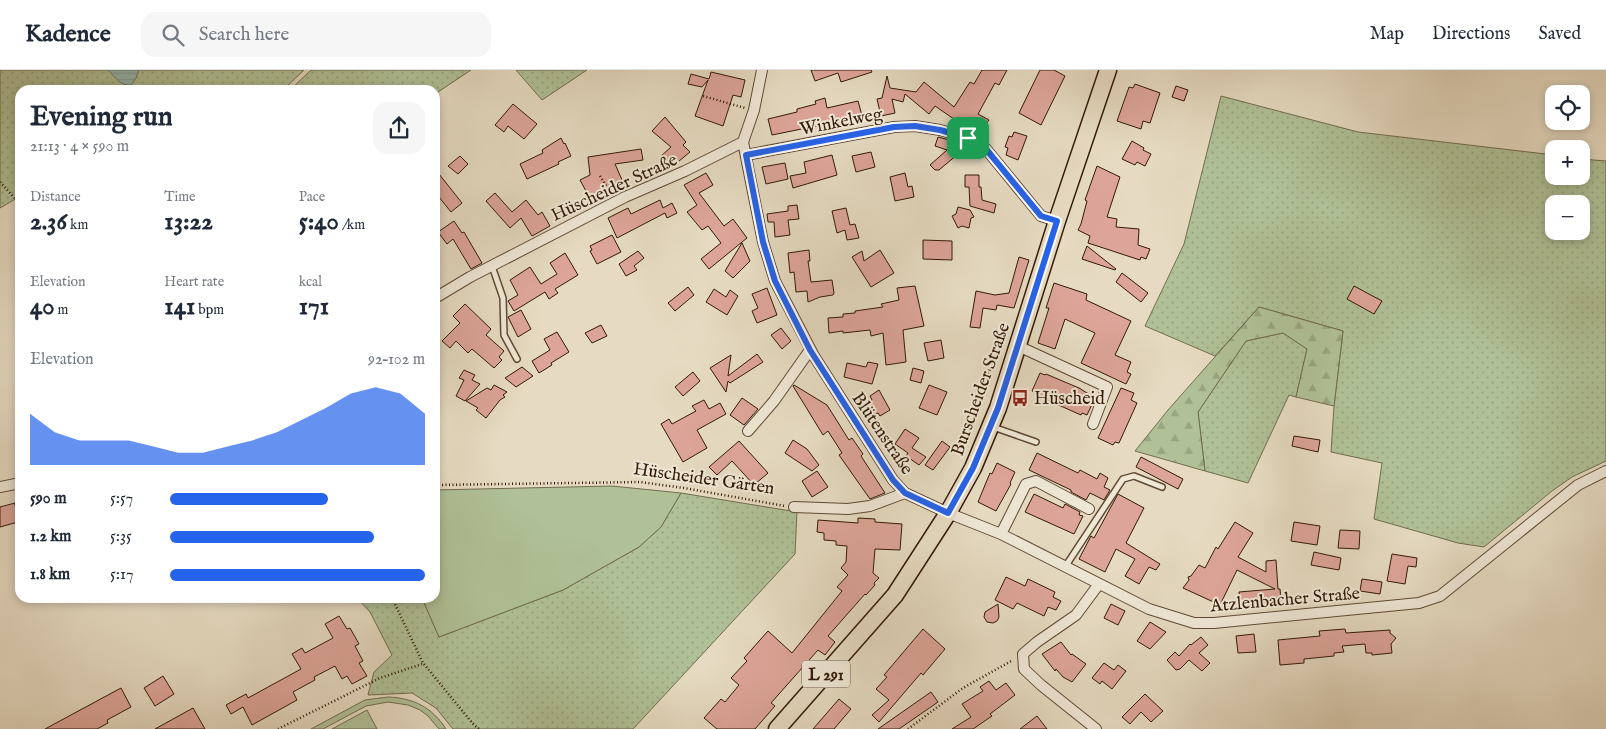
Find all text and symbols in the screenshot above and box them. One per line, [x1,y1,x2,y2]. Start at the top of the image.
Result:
search box [141,12,491,57]
text: Kadence [25,19,111,50]
icon: search [159,21,187,49]
text: Search here [199,23,289,47]
text: Map [1370,23,1404,46]
text: Directions [1432,23,1510,46]
text: Saved [1538,23,1581,46]
map controls [1545,85,1590,240]
button: locate [1545,85,1590,130]
text: Evening run [30,100,173,135]
button: share [373,102,425,154]
street label: Winkelweg [798,103,885,142]
pin [947,117,989,159]
icon: arrive [954,124,982,152]
text: 21:13 · 4 × 590 m [30,137,129,157]
button: + [1545,140,1590,185]
street label: Hüscheider Straße [548,149,682,228]
text: Distance [30,188,81,206]
text: Time [164,188,195,206]
text: Pace [299,188,325,206]
button: − [1545,195,1590,240]
text: 2.36 [30,206,67,238]
text: 13:22 [164,206,213,238]
text: 5:40 [299,206,339,238]
text: km [67,216,88,234]
text: /km [339,216,365,234]
text: Elevation [30,273,86,291]
text: Heart rate [164,273,224,291]
text: kcal [299,273,322,291]
text: 40 [30,291,55,323]
text: 141 [164,291,195,323]
text: 171 [299,291,329,323]
text: m [55,301,68,319]
text: bpm [195,301,224,319]
street label: Burscheider Straße [947,320,1016,459]
text: Elevation [30,350,93,370]
text: 92–102 m [368,350,425,370]
street label: Blütenstraße [846,388,918,479]
bus stop icon: Hüscheid [1010,388,1030,408]
place label: Hüscheid [1034,388,1105,411]
street label: Hüscheider Gärten [632,458,776,501]
text: 590 m [30,489,67,509]
text: 5:57 [110,489,133,509]
text: 1.2 km [30,527,71,547]
text: 5:35 [110,527,132,547]
text: 1.8 km [30,565,70,585]
text: 5:17 [110,565,133,585]
street label: Atzlenbacher Straße [1208,582,1361,619]
road number: L 291 [802,660,850,688]

